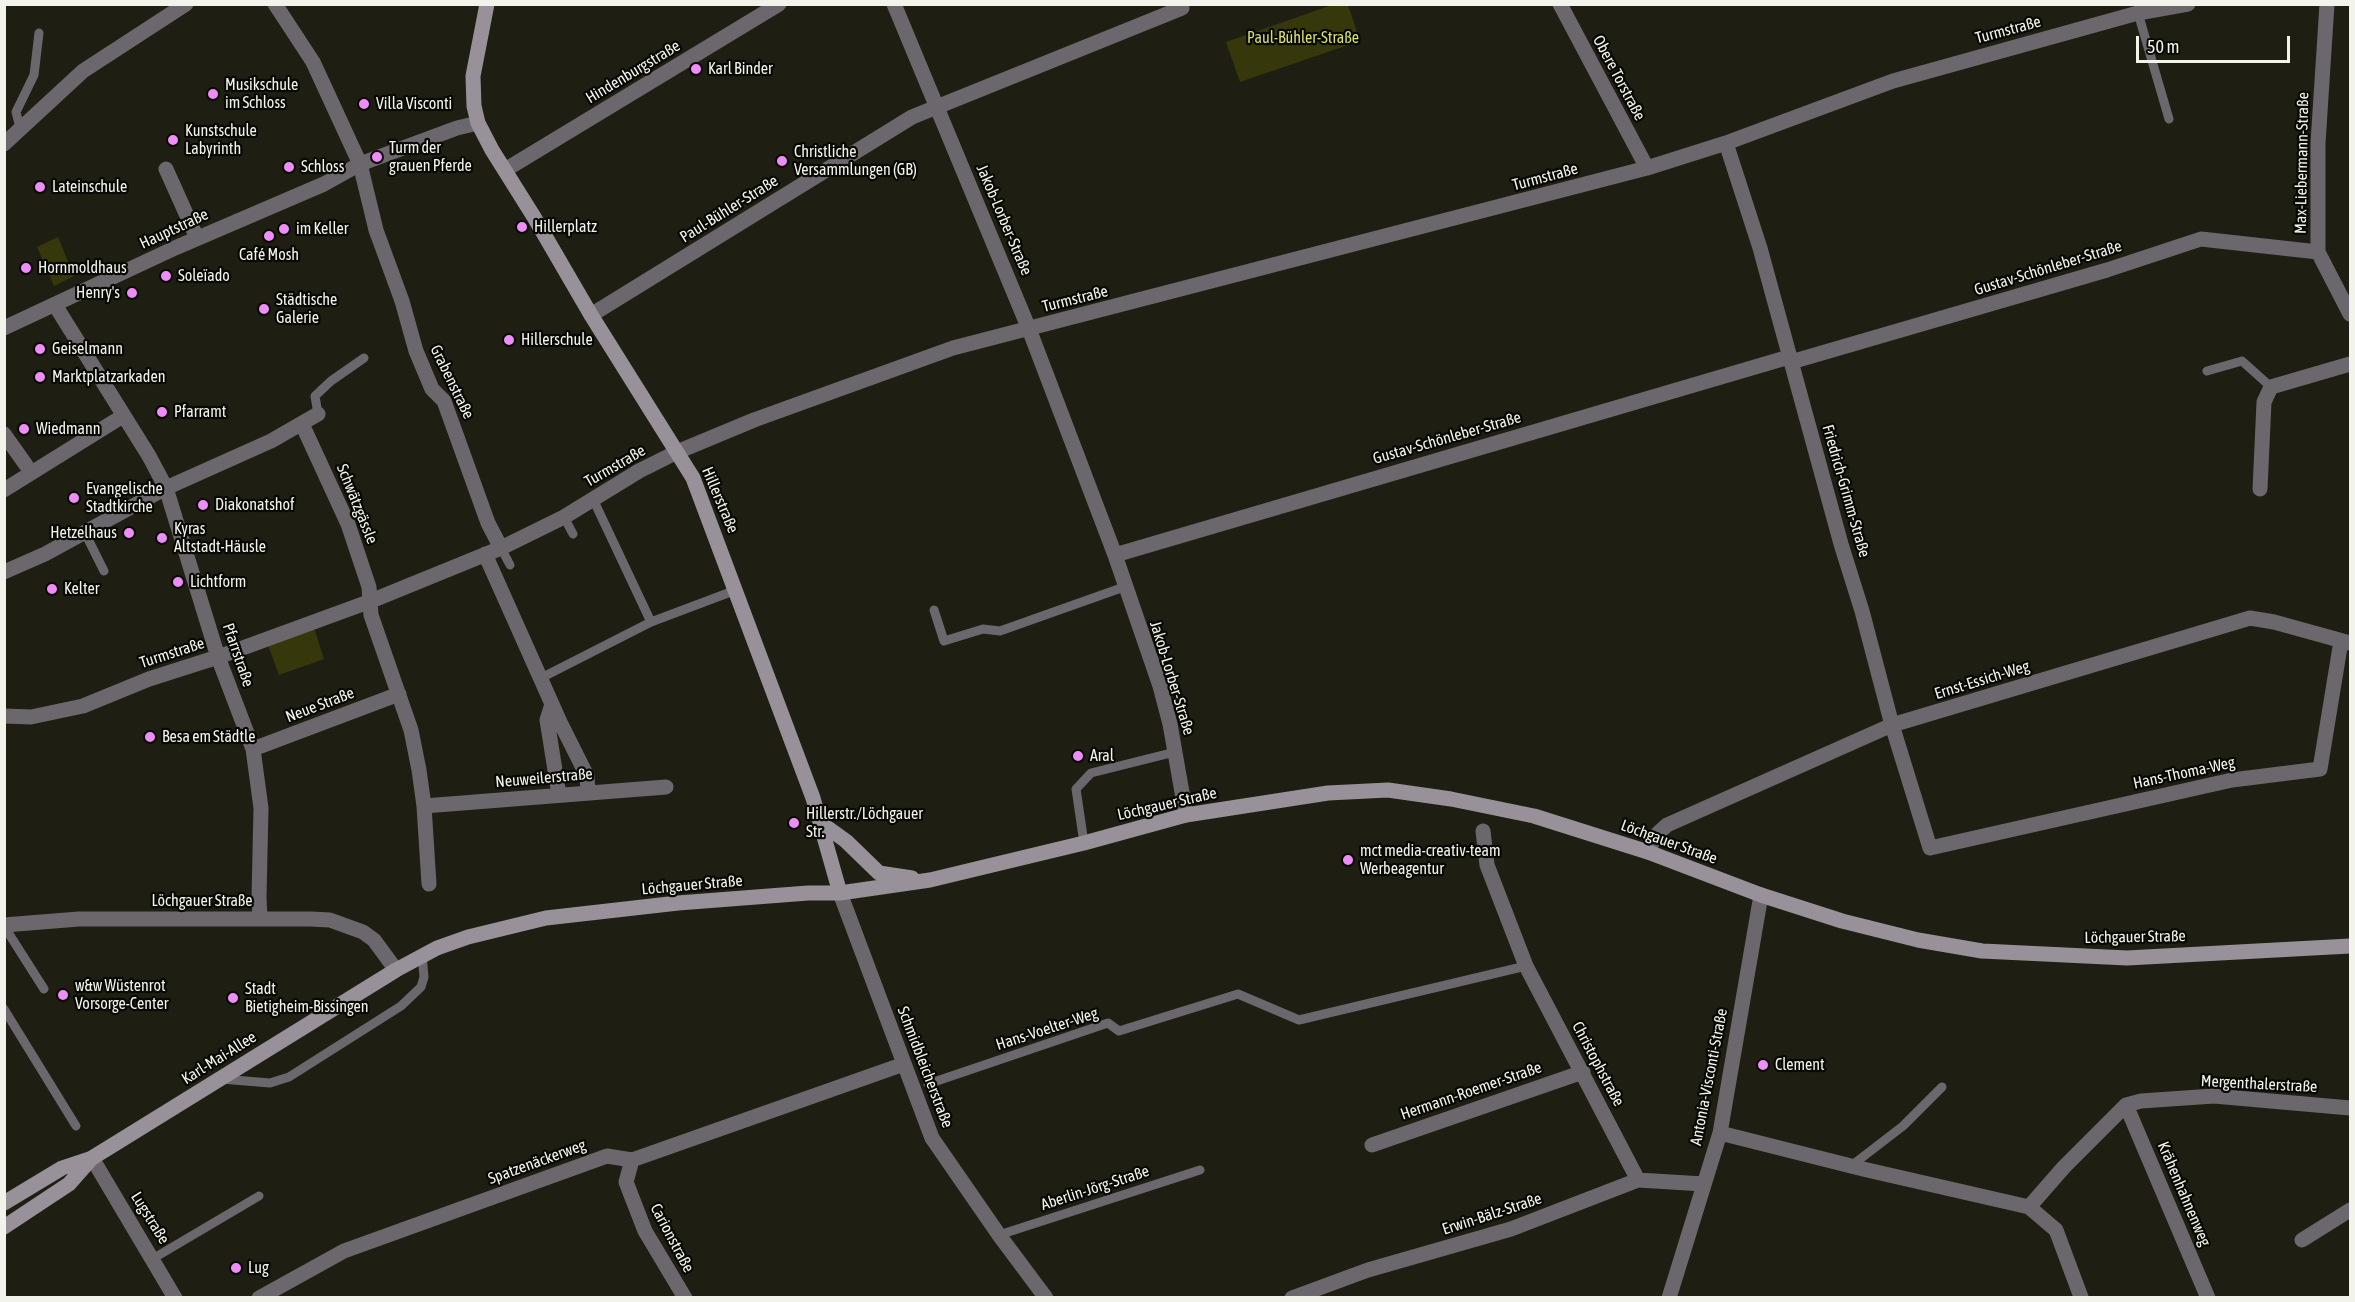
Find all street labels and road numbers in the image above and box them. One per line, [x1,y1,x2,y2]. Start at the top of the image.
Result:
street label: Turmstraße [1973,12,2043,48]
street label: Obere Torstraße [1589,32,1649,124]
street label: Hindenburgstraße [582,36,684,108]
street label: Max-Liebermann-Straße [2291,92,2313,234]
street label: Turmstraße [1510,159,1580,195]
street label: Jakob-Lorber-Straße [972,162,1036,278]
street label: Paul-Bühler-Straße [676,171,782,247]
street label: Hauptstraße [137,205,211,253]
street label: Gustav-Schönleber-Straße [1972,236,2124,300]
street label: Turmstraße [1040,282,1110,316]
street label: Grabenstraße [426,342,478,422]
street label: Gustav-Schönleber-Straße [1371,408,1523,468]
street label: Friedrich-Grimm-Straße [1818,422,1874,560]
street label: Turmstraße [581,441,649,491]
street label: Schwätzgässle [332,461,382,547]
street label: Hillerstraße [697,464,743,536]
street label: Jakob-Lorber-Straße [1146,619,1198,737]
street label: Pfarrstraße [218,621,258,689]
street label: Turmstraße [137,634,207,672]
street label: Ernst-Essich-Weg [1932,656,2032,704]
street label: Neue Straße [283,683,357,727]
street label: Hans-Thoma-Weg [2131,753,2237,793]
street label: Neuweilerstraße [494,764,594,792]
street label: Löchgauer Straße [1116,783,1218,825]
street label: Löchgauer Straße [1618,816,1720,868]
street label: Löchgauer Straße [641,871,743,899]
street label: Löchgauer Straße [151,891,253,911]
street label: Löchgauer Straße [2084,927,2186,947]
street label: Hans-Voelter-Weg [994,1003,1100,1055]
street label: Schmidbleicherstraße [893,1004,957,1130]
street label: Antonia-Visconti-Straße [1686,1007,1732,1147]
street label: Christophstraße [1568,1018,1628,1110]
street label: Karl-Mai-Allee [178,1028,260,1088]
street label: Hermann-Roemer-Straße [1398,1058,1544,1124]
street label: Mergenthalerstraße [2200,1071,2318,1097]
street label: Spatzenäckerweg [486,1135,588,1189]
street label: Krähenhahnenweg [2153,1139,2215,1249]
street label: Aberlin-Jörg-Straße [1038,1161,1152,1215]
street label: Lugstraße [127,1188,173,1248]
street label: Erwin-Bälz-Straße [1440,1189,1544,1239]
street label: Carionstraße [646,1200,698,1276]

